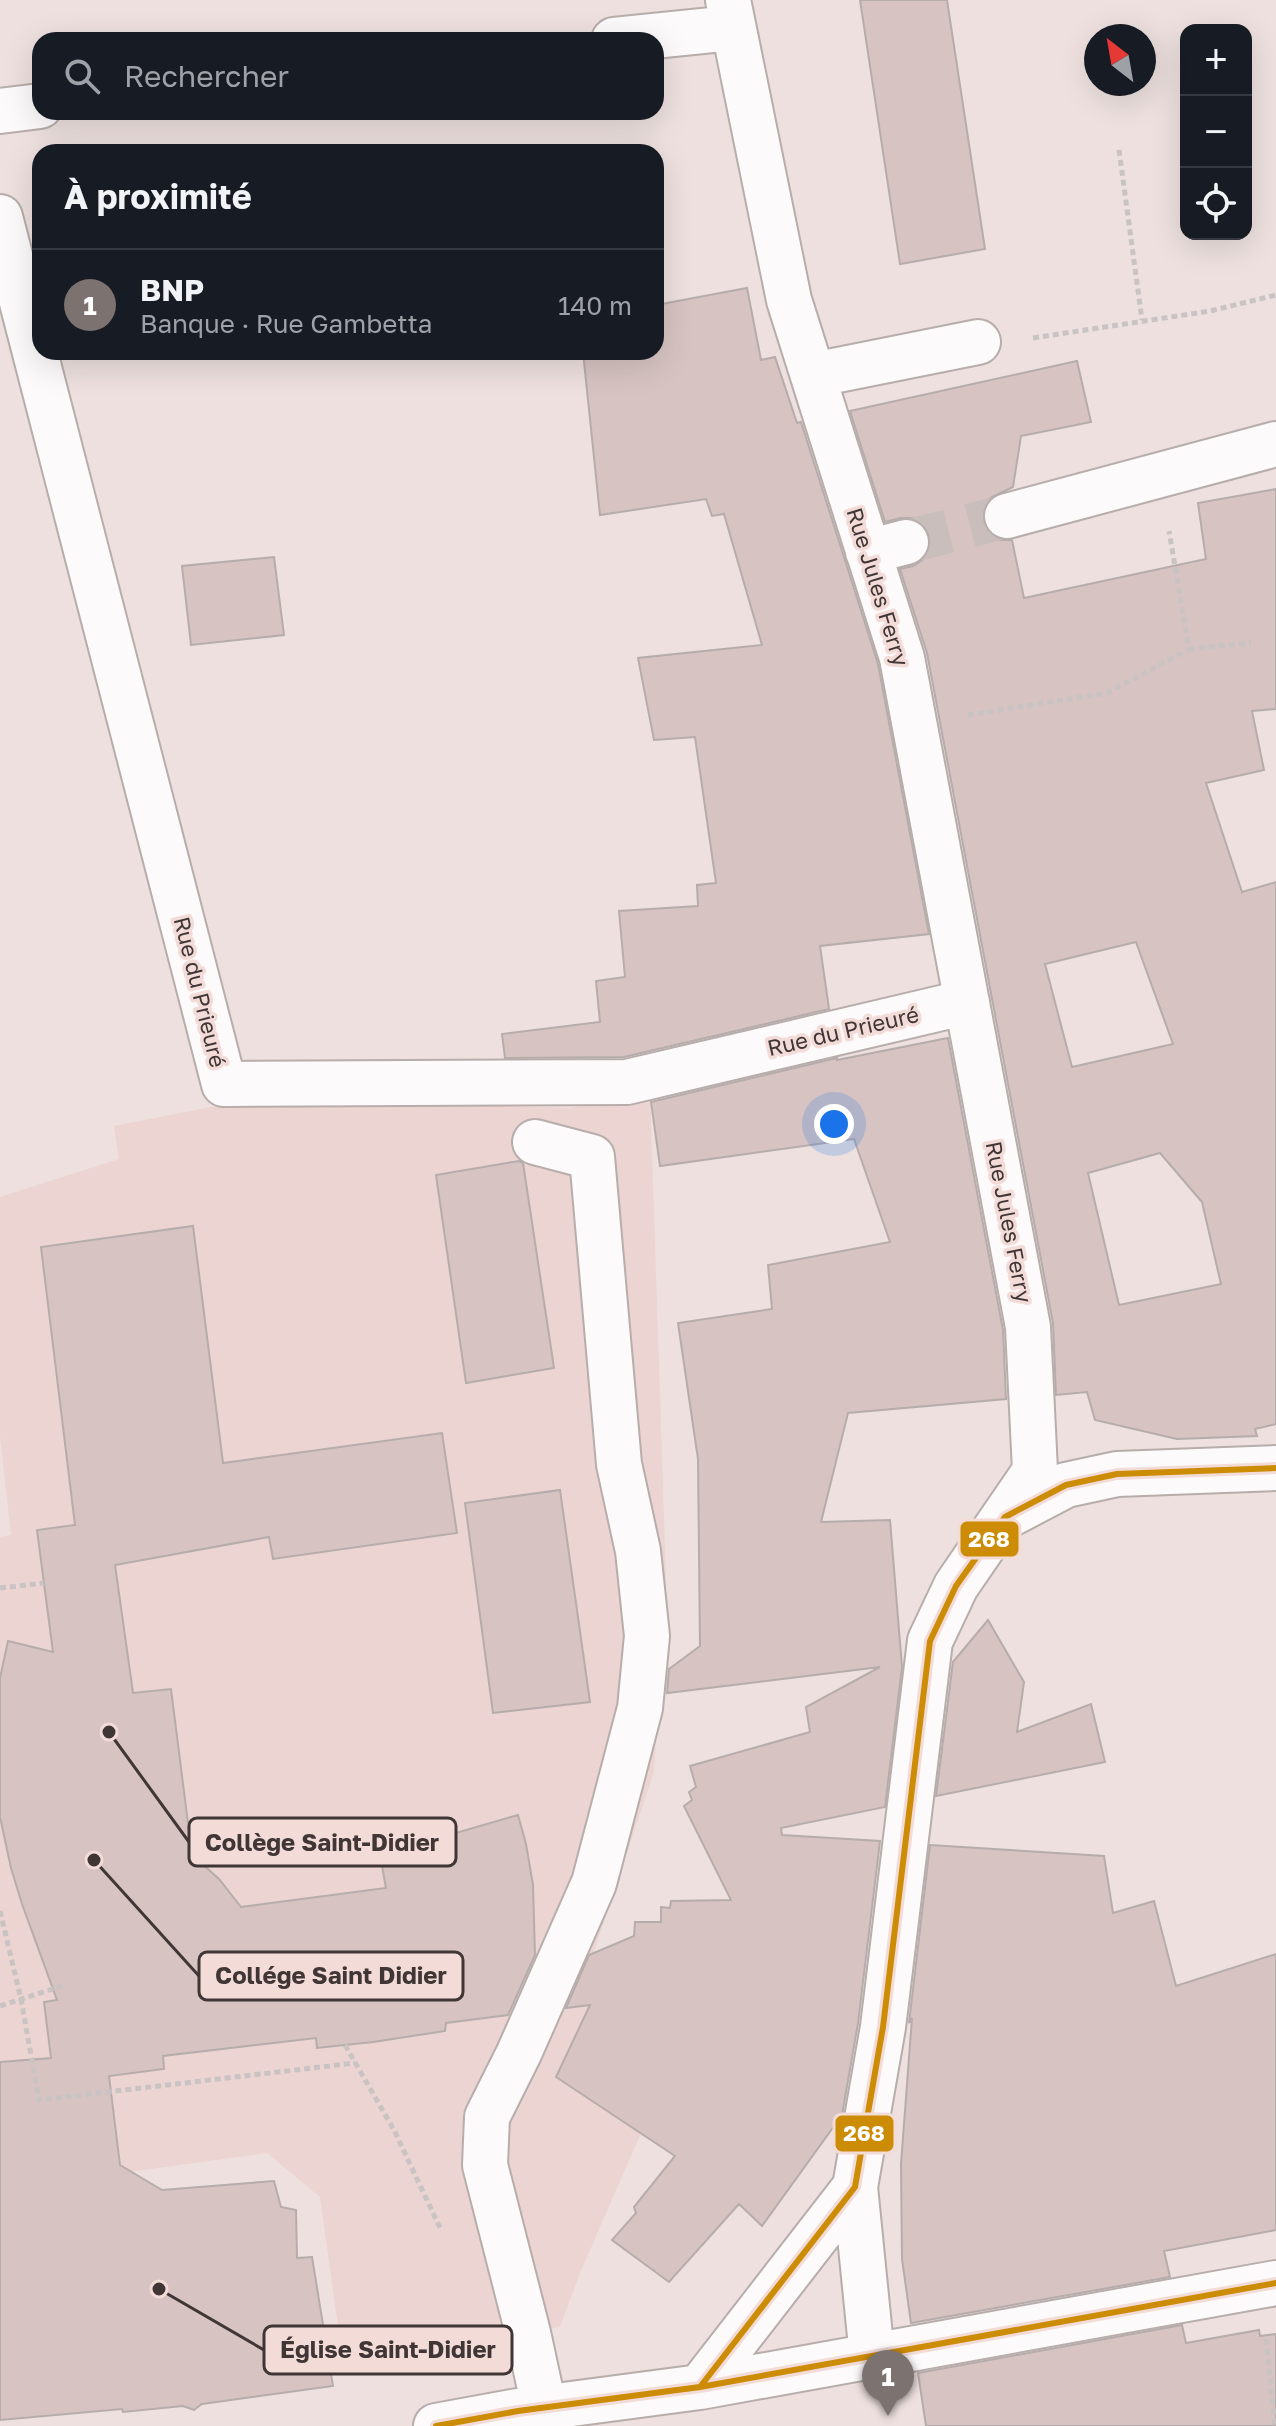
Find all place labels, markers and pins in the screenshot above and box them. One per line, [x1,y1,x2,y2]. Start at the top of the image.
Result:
callout: Collège Saint-Didier [189,1818,456,1866]
callout: Collége Saint Didier [199,1952,463,2000]
callout: Église Saint-Didier [264,2326,512,2374]
pin: 1 [862,2350,914,2416]

